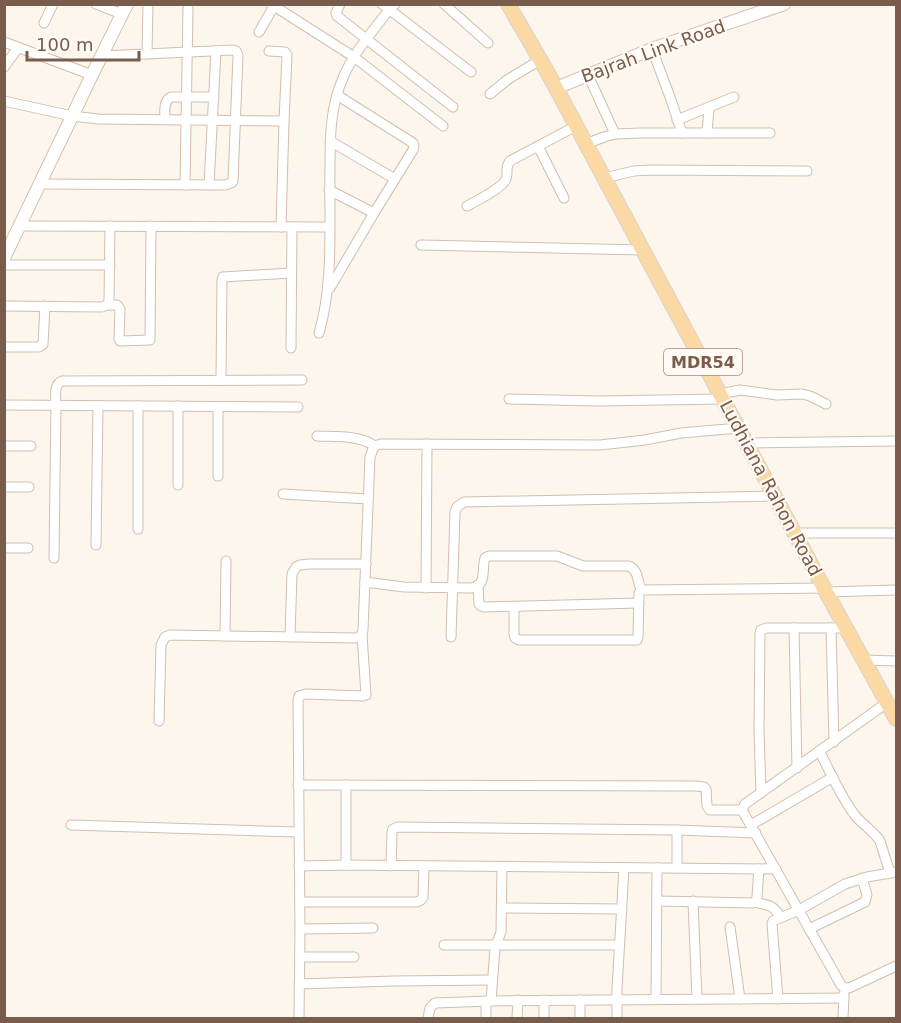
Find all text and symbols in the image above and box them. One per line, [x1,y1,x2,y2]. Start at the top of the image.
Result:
street label: Bajrah Link Road [578,15,728,87]
scale bar [27,24,140,62]
text: 100 m [36,34,94,55]
road number: MDR54 [664,349,742,375]
street label: Ludhiana Rahon Road [716,397,826,579]

